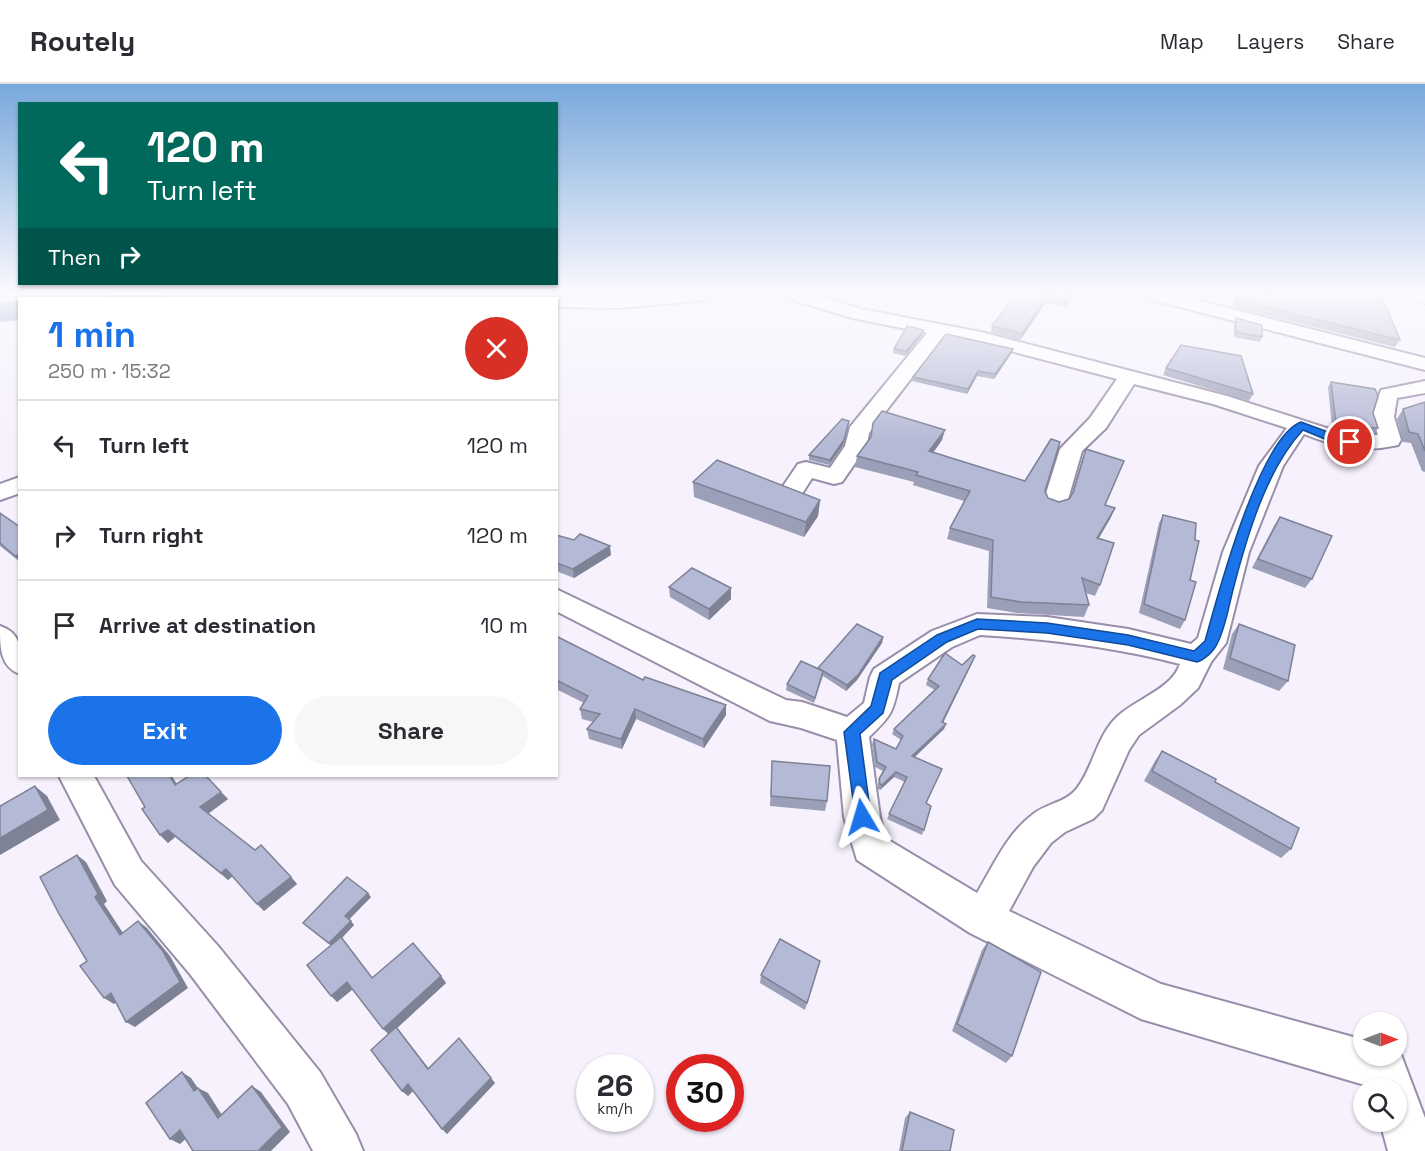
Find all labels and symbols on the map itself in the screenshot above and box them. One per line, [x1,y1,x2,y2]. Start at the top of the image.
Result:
pin [1324,416,1375,467]
position arrow [830,785,894,849]
north arrow [1353,1012,1407,1066]
speed limit sign: 30 [666,1054,744,1132]

